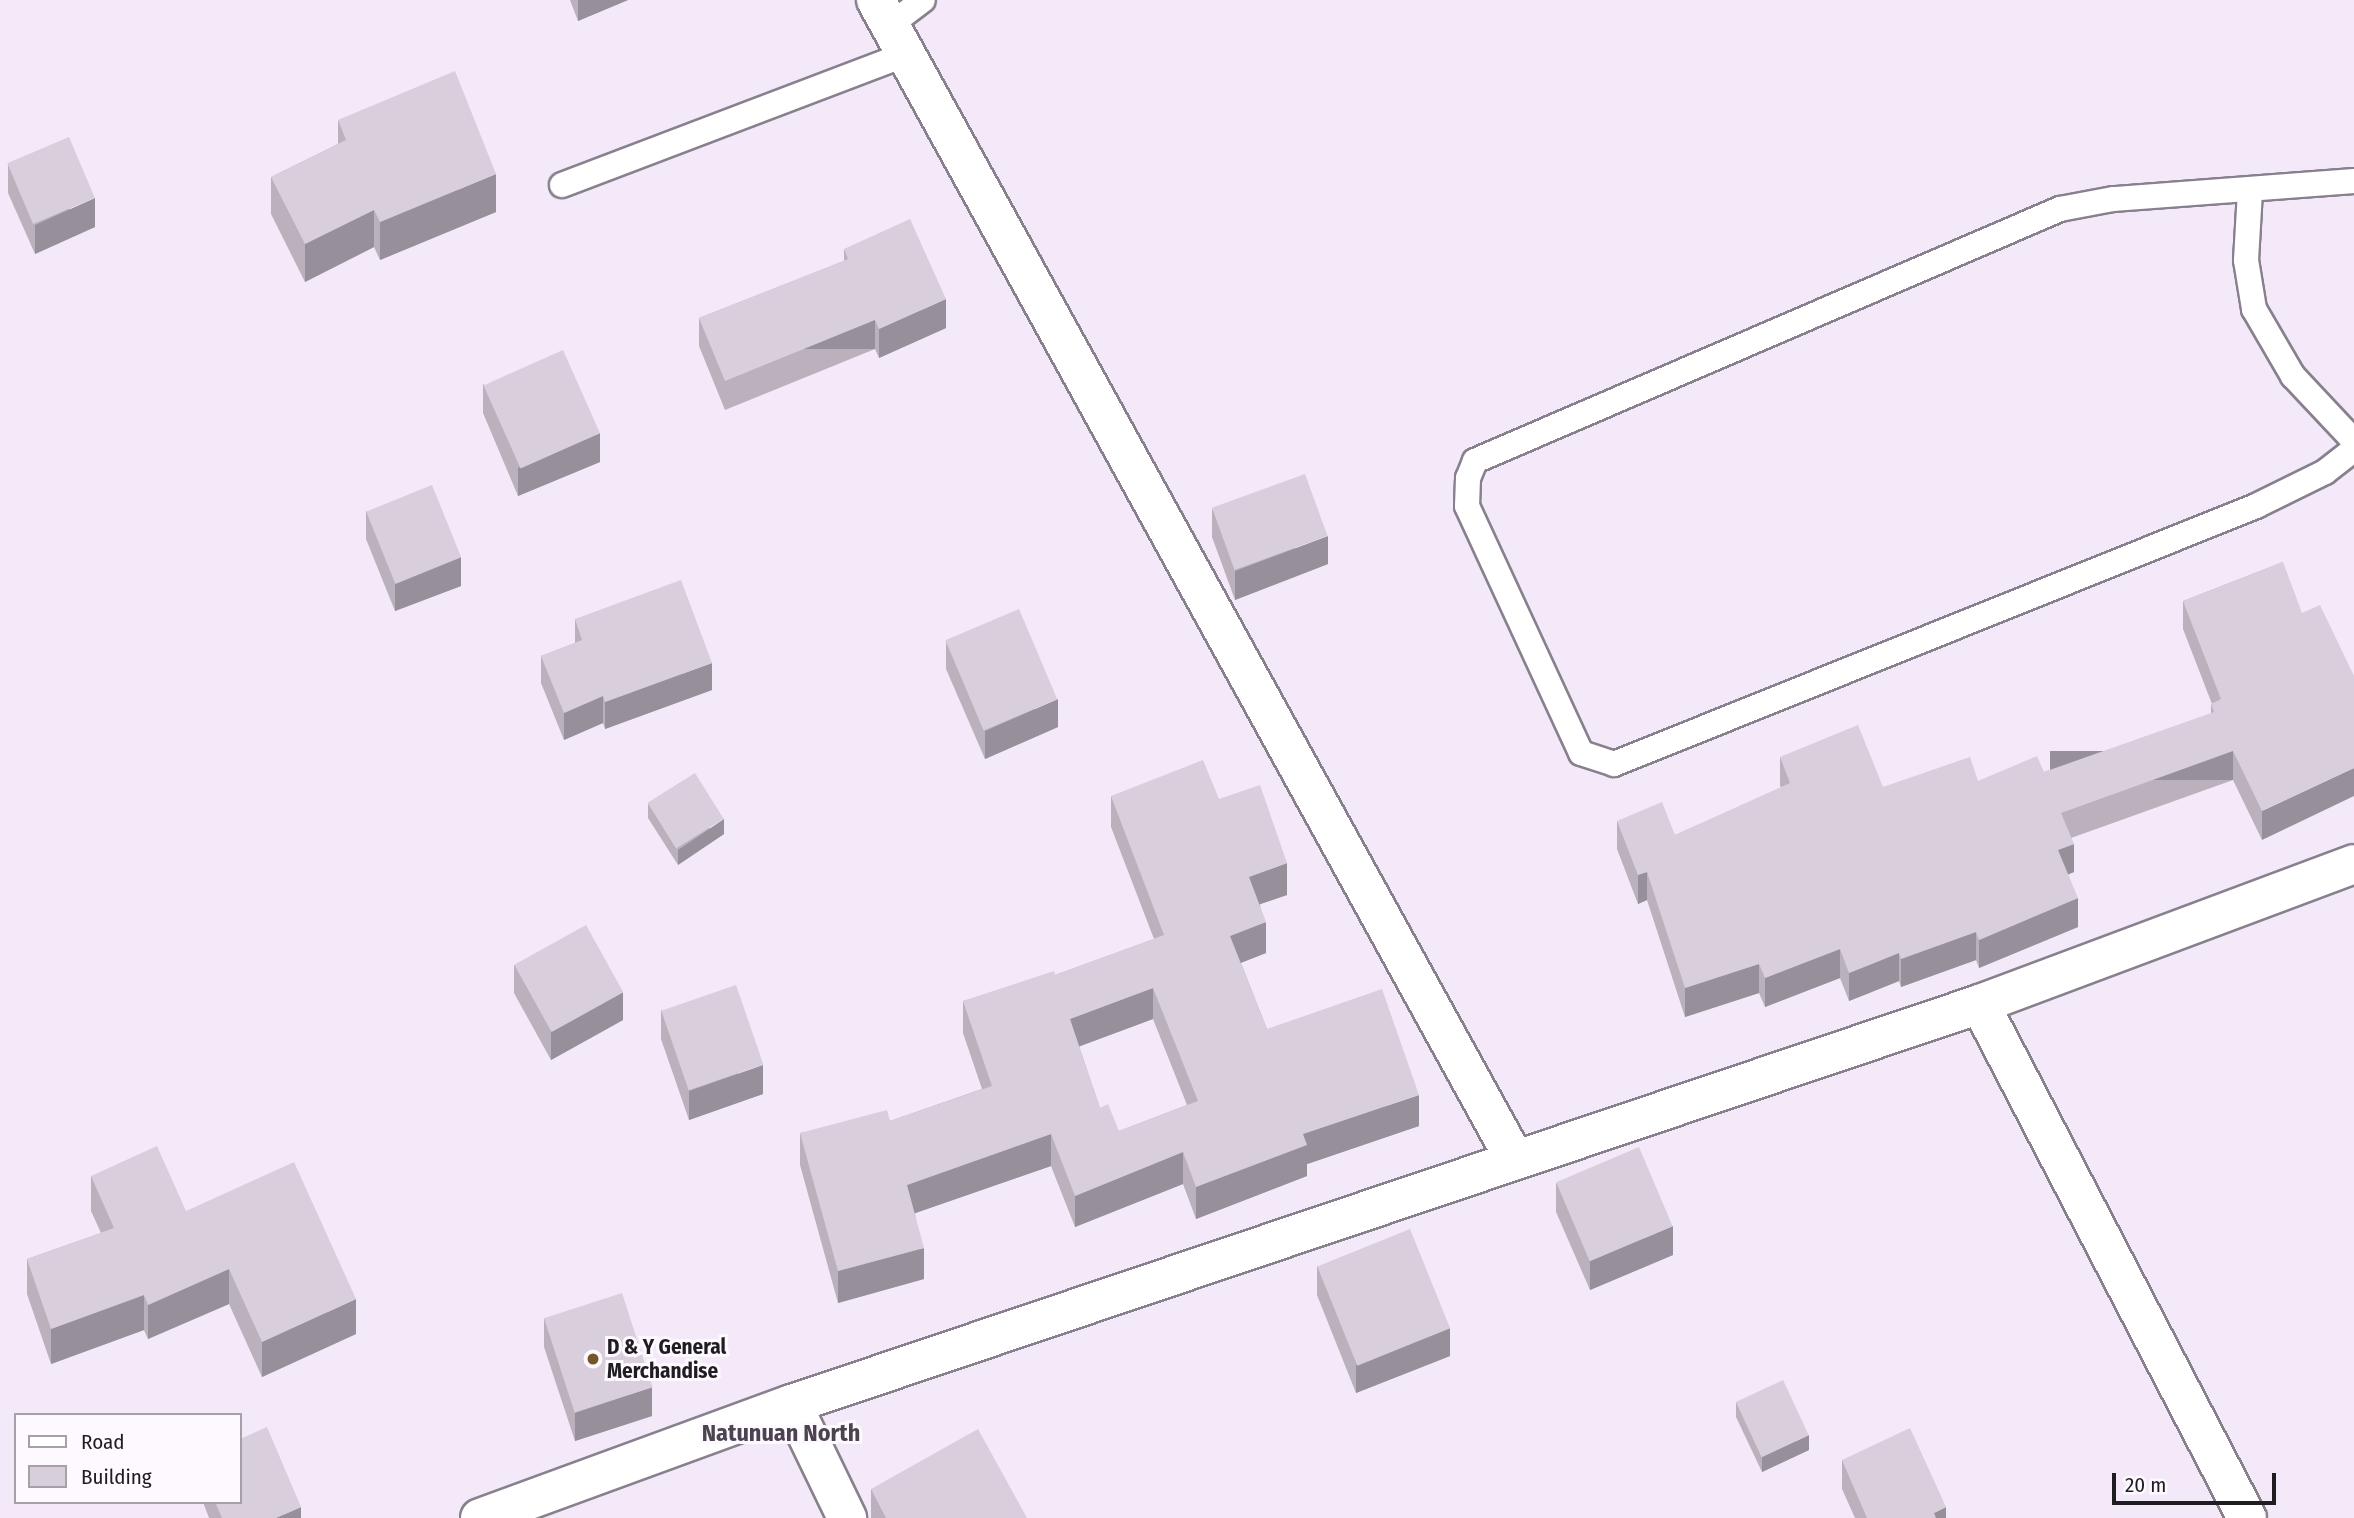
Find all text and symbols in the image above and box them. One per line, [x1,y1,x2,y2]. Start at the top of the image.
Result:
place label: D & Y General Merchandise [607,1334,726,1384]
marker: D & Y General Merchandise [585,1351,601,1367]
legend [14,1413,242,1504]
district label: Natunuan North [702,1420,860,1448]
text: Road [81,1429,125,1455]
scale bar [2116,1458,2280,1502]
text: Building [81,1464,152,1490]
text: 20 m [2125,1472,2166,1498]

